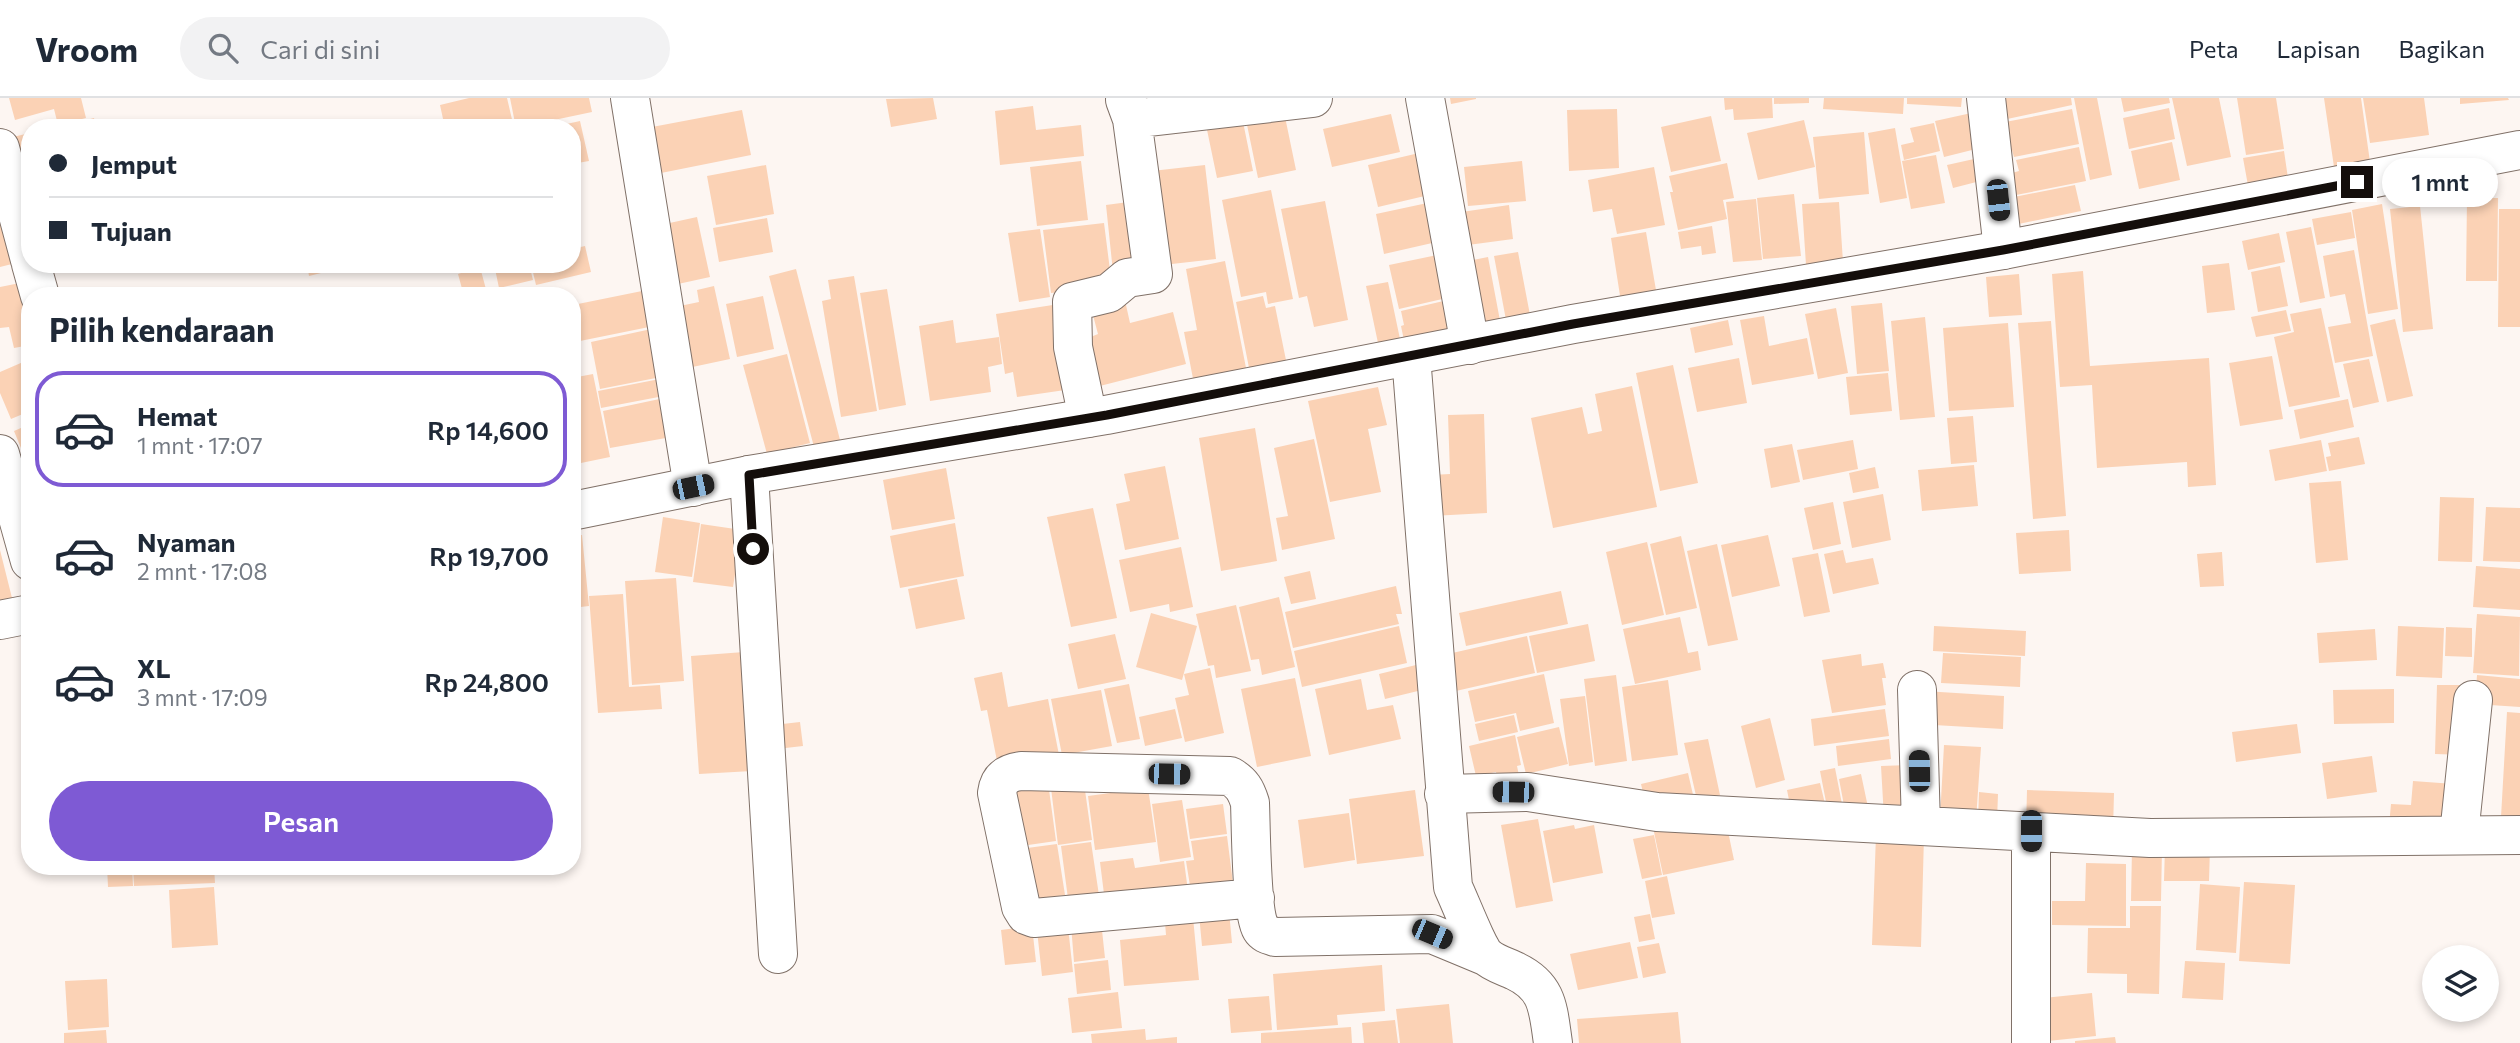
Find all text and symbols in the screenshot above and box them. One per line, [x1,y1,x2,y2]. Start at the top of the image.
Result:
search box [180,17,670,80]
text: Vroom [35,28,138,69]
icon: search [204,29,242,67]
text: Cari di sini [260,33,380,64]
text: Peta [2189,34,2239,63]
text: Lapisan [2277,34,2360,63]
text: Bagikan [2398,34,2485,63]
text: Jemput [91,148,177,179]
callout: 1 mnt [2382,158,2497,206]
route end [2341,166,2373,198]
text: 1 mnt [2411,168,2469,196]
car [1986,178,2011,222]
text: Tujuan [91,215,172,246]
text: Pilih kendaraan [49,309,275,349]
icon: car [53,398,116,461]
text: Hemat [137,400,218,431]
text: Rp 14,600 [427,414,549,445]
text: 1 mnt · 17:07 [137,431,263,459]
car [671,472,716,502]
icon: car [53,524,116,587]
text: Nyaman [137,526,236,557]
route start [737,533,769,565]
text: Rp 19,700 [429,540,549,571]
text: 2 mnt · 17:08 [137,557,267,585]
icon: car [53,650,116,713]
text: XL [137,652,171,683]
text: Rp 24,800 [425,666,549,697]
text: 3 mnt · 17:09 [137,683,268,711]
car [1909,750,1930,792]
car [1148,763,1191,785]
button: Pesan [49,781,553,861]
car [1492,781,1535,803]
car [2021,810,2042,852]
car [1409,916,1456,952]
map controls [2422,945,2499,1022]
button: layers [2422,945,2499,1022]

